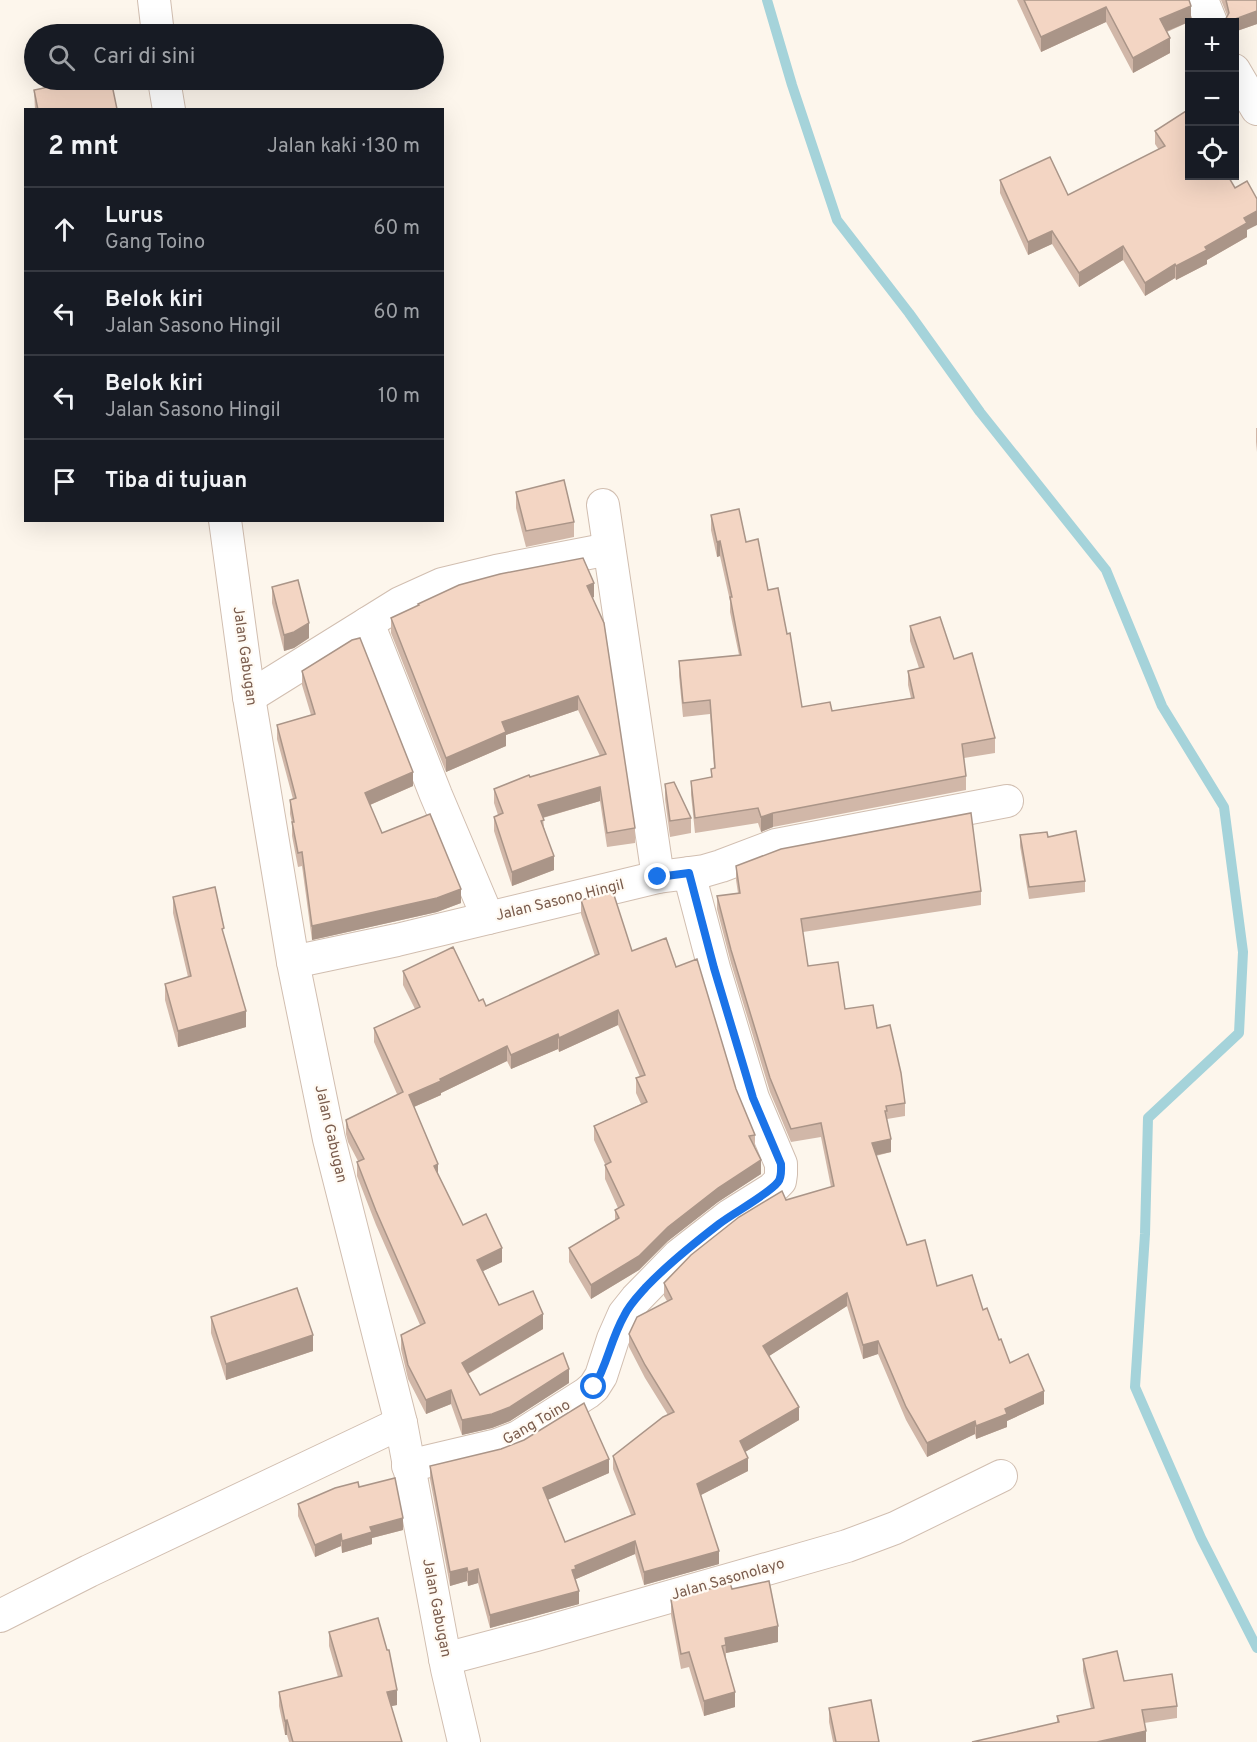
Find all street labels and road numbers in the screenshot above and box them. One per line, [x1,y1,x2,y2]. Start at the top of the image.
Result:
street label: Jalan Gabugan [228,605,260,707]
street label: Jalan Sasono Hingil [494,876,626,926]
street label: Jalan Gabugan [309,1083,351,1185]
street label: Gang Toino [500,1396,574,1450]
street label: Jalan Sasonolayo [669,1555,787,1605]
street label: Jalan Gabugan [417,1557,455,1659]

